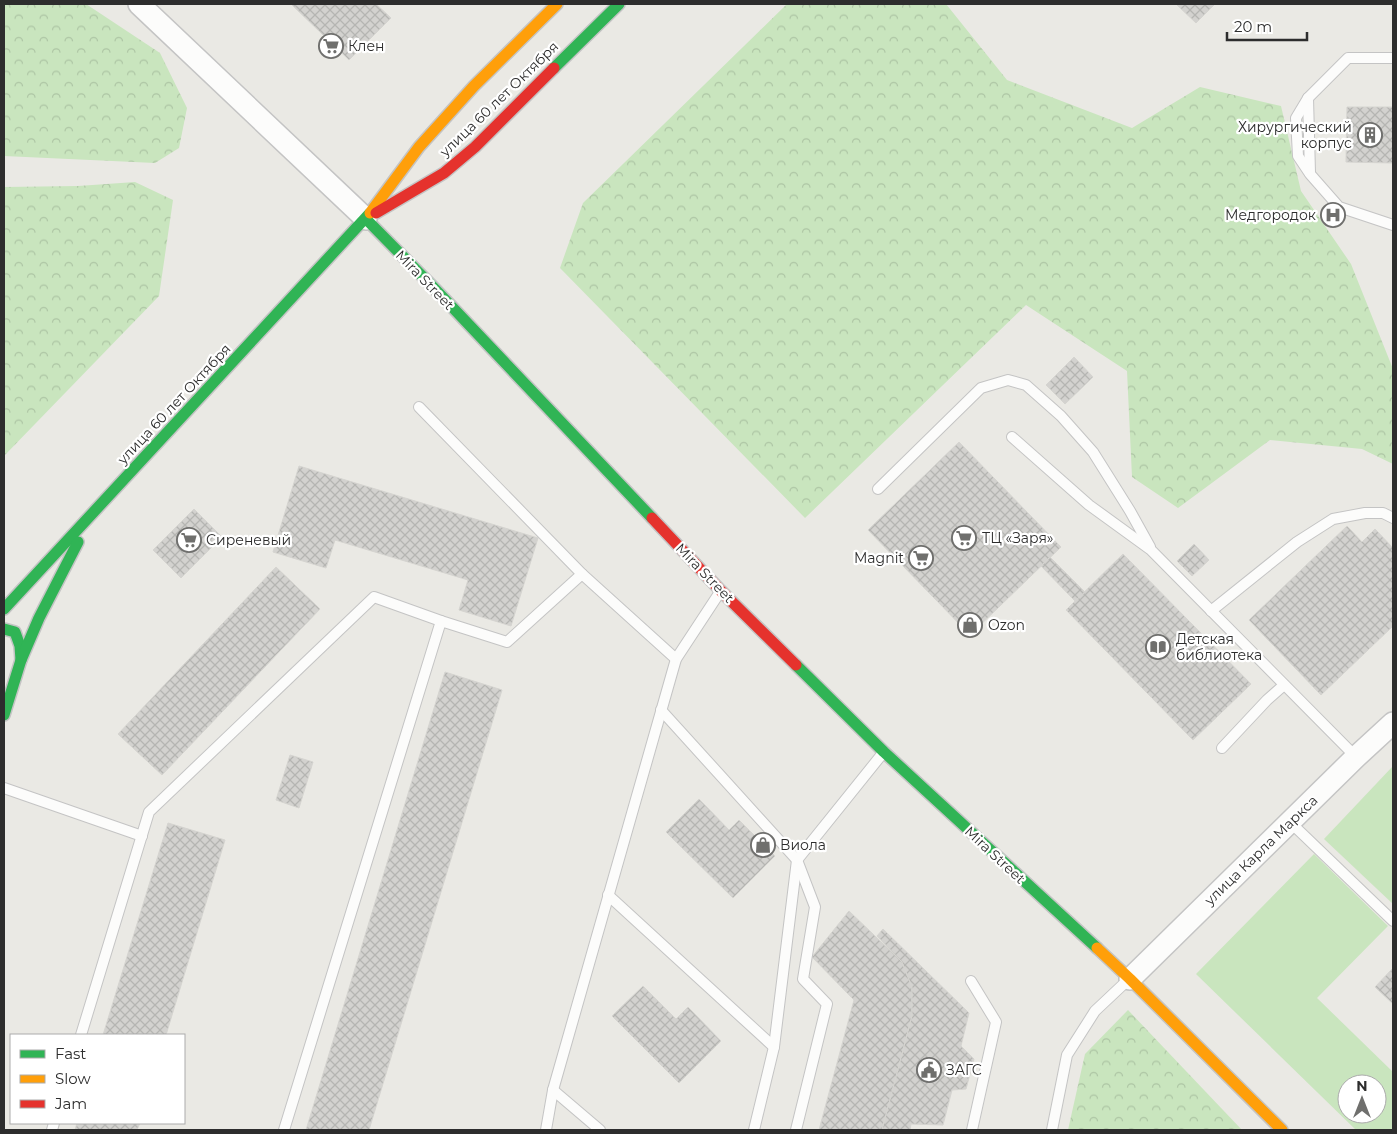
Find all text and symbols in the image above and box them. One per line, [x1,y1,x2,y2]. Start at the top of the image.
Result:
scale bar [1227,10,1307,42]
text: 20 m [1234,17,1272,36]
supermarket icon: Клен [318,33,344,59]
place label: Клен [348,37,385,55]
street label: улица 60 лет Октября [435,38,562,161]
place label: Хирургический корпус [1238,118,1352,152]
building icon: Хирургический корпус [1357,122,1383,148]
hospital icon: Медгородок [1320,202,1346,228]
place label: Медгородок [1225,206,1316,224]
street label: Mira Street [392,246,458,314]
street label: улица 60 лет Октября [113,340,235,469]
supermarket icon: ТЦ «Заря» [951,525,977,551]
supermarket icon: Сиреневый [176,527,202,553]
place label: ТЦ «Заря» [982,529,1054,547]
place label: Сиреневый [206,531,291,549]
street label: Mira Street [672,539,738,607]
supermarket icon: Magnit [908,545,934,571]
place label: Magnit [854,549,904,567]
shop icon: Ozon [957,612,983,638]
place label: Ozon [988,616,1025,634]
place label: Детская библиотека [1176,630,1262,664]
library icon: Детская библиотека [1145,634,1171,660]
street label: улица Карла Маркса [1200,791,1321,909]
street label: Mira Street [961,822,1029,888]
shop icon: Виола [750,832,776,858]
place label: Виола [780,836,826,854]
legend [10,1034,185,1124]
text: Fast [55,1044,86,1063]
public building icon: ЗАГС [916,1057,942,1083]
place label: ЗАГС [946,1061,982,1079]
text: Slow [55,1069,91,1088]
north arrow [1337,1074,1387,1124]
text: N [1356,1077,1368,1095]
text: Jam [54,1094,87,1113]

